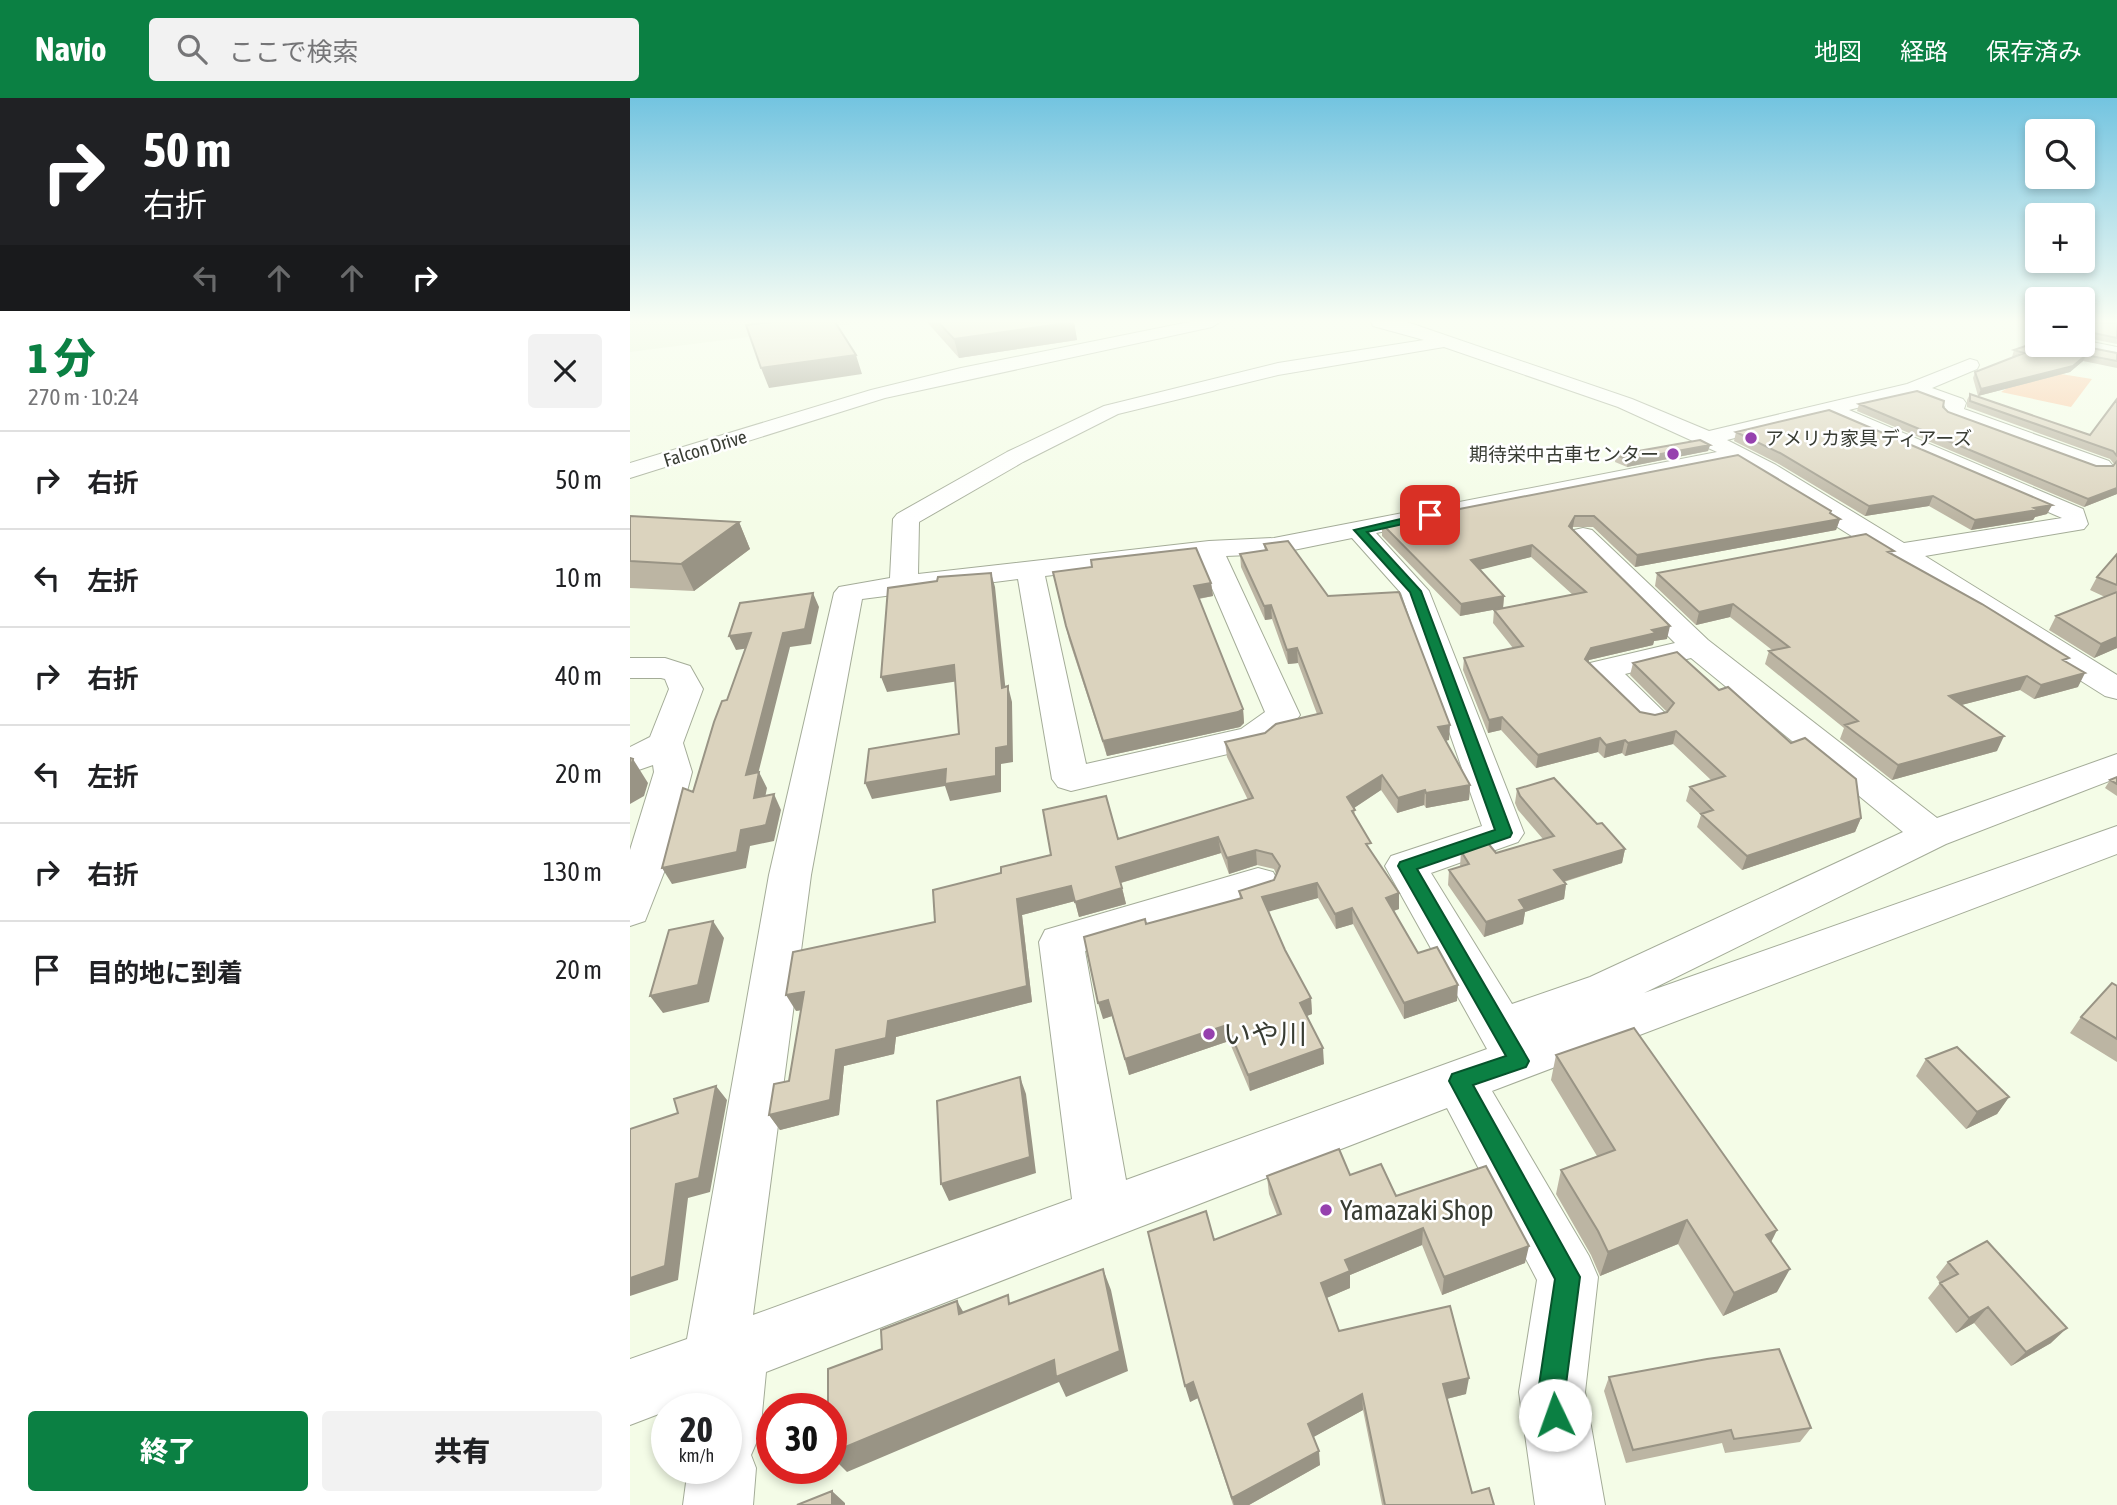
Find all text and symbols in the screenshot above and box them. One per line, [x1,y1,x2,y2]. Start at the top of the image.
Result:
search box [149,18,639,81]
text: Navio [35,30,107,68]
icon: search [173,30,211,68]
text: ここで検索 [229,37,359,67]
text: 地図 [1814,38,1862,65]
text: 経路 [1900,38,1948,65]
text: 保存済み [1986,38,2082,65]
map controls [2025,119,2095,357]
button: search [2025,119,2095,189]
text: 50 m [143,121,231,177]
icon: right [28,126,119,217]
text: 右折 [143,186,207,223]
button: + [2025,203,2095,273]
icon: left [187,259,225,297]
icon: ahead [260,259,298,297]
icon: ahead [333,259,371,297]
icon: right [406,259,444,297]
button: − [2025,287,2095,357]
text: 1 分 [28,334,96,382]
button: close [528,334,602,408]
text: 270 m · 10:24 [28,384,139,410]
street label: Falcon Drive [661,425,749,471]
place label: アメリカ家具 ディアーズ [1765,427,1972,449]
marker: アメリカ家具 ディアーズ [1743,430,1759,446]
place label: 期待栄中古車センター [1469,443,1659,465]
marker: 期待栄中古車センター [1665,446,1681,462]
icon: right [28,461,66,499]
text: 50 m [555,465,602,495]
text: 右折 [87,468,139,498]
pin [1400,485,1460,545]
icon: arrive [1411,496,1449,534]
icon: left [28,559,66,597]
text: 10 m [555,563,602,593]
text: 左折 [87,566,139,596]
icon: right [28,657,66,695]
text: 40 m [555,661,602,691]
text: 右折 [87,664,139,694]
icon: left [28,755,66,793]
text: 20 m [555,759,602,789]
text: 左折 [87,762,139,792]
icon: right [28,853,66,891]
text: 130 m [543,857,602,887]
text: 右折 [87,860,139,890]
icon: arrive [28,951,66,989]
text: 20 m [555,955,602,985]
text: 目的地に到着 [87,958,243,988]
place label: いや川 [1223,1018,1307,1050]
marker: いや川 [1201,1026,1217,1042]
place label: Yamazaki Shop [1340,1194,1494,1226]
marker: Yamazaki Shop [1318,1202,1334,1218]
position arrow [1518,1378,1592,1452]
speed limit sign: 30 [756,1393,847,1484]
text: 20 [680,1409,713,1449]
button: 終了 [28,1411,308,1491]
button: 共有 [322,1411,602,1491]
text: km/h [679,1445,714,1466]

